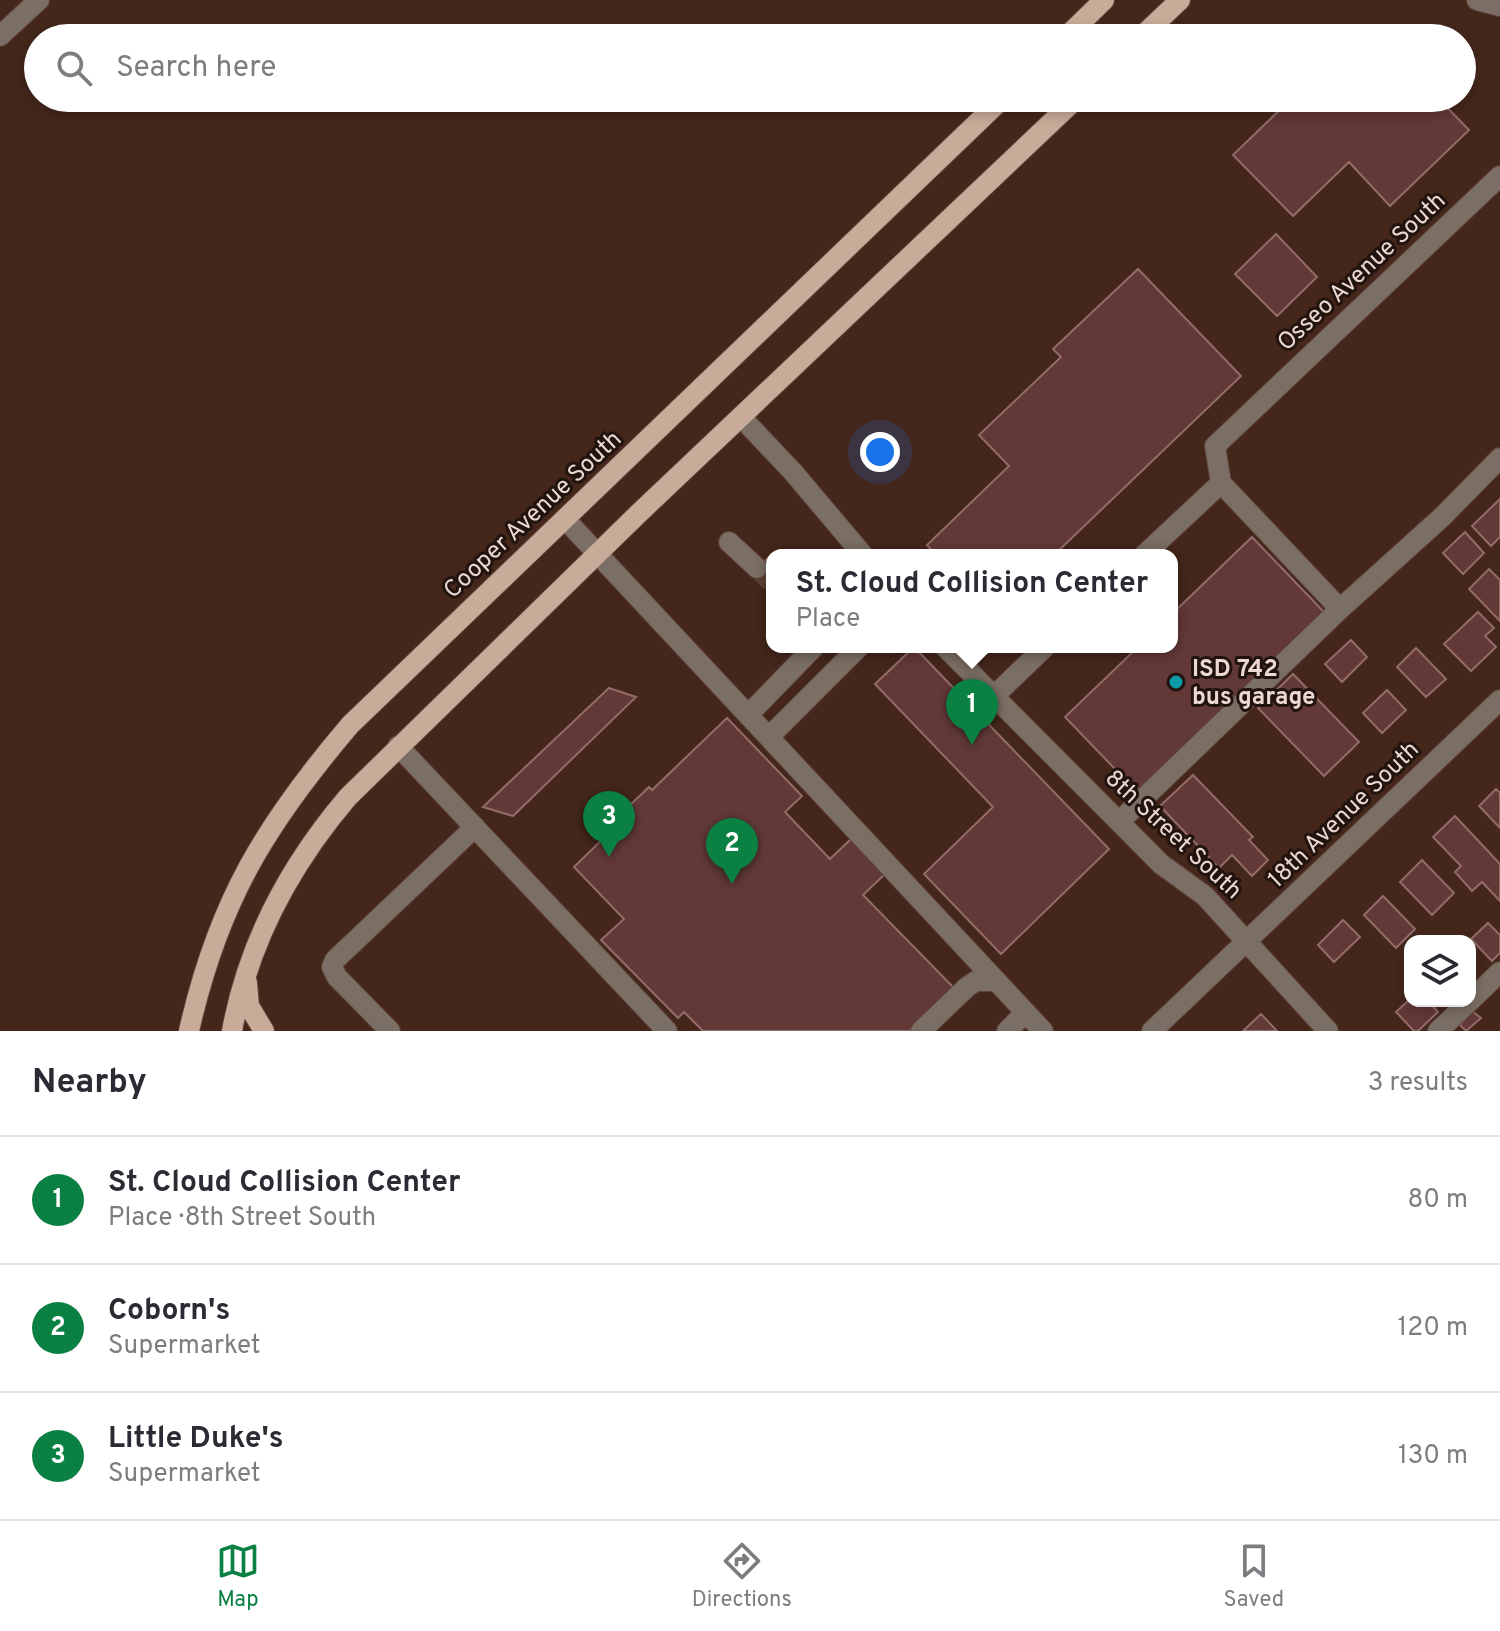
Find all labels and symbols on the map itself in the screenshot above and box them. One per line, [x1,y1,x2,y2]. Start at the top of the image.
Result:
street label: Osseo Avenue South [1272,187,1453,358]
street label: Cooper Avenue South [438,425,629,606]
your location [860,432,900,472]
place label: ISD 742 bus garage [1192,655,1315,713]
marker: ISD 742 bus garage [1167,673,1185,691]
pin: 1 [946,679,998,745]
street label: 18th Avenue South [1262,736,1426,895]
street label: 8th Street South [1098,764,1247,907]
pin: 3 [583,791,635,857]
pin: 2 [706,818,758,884]

